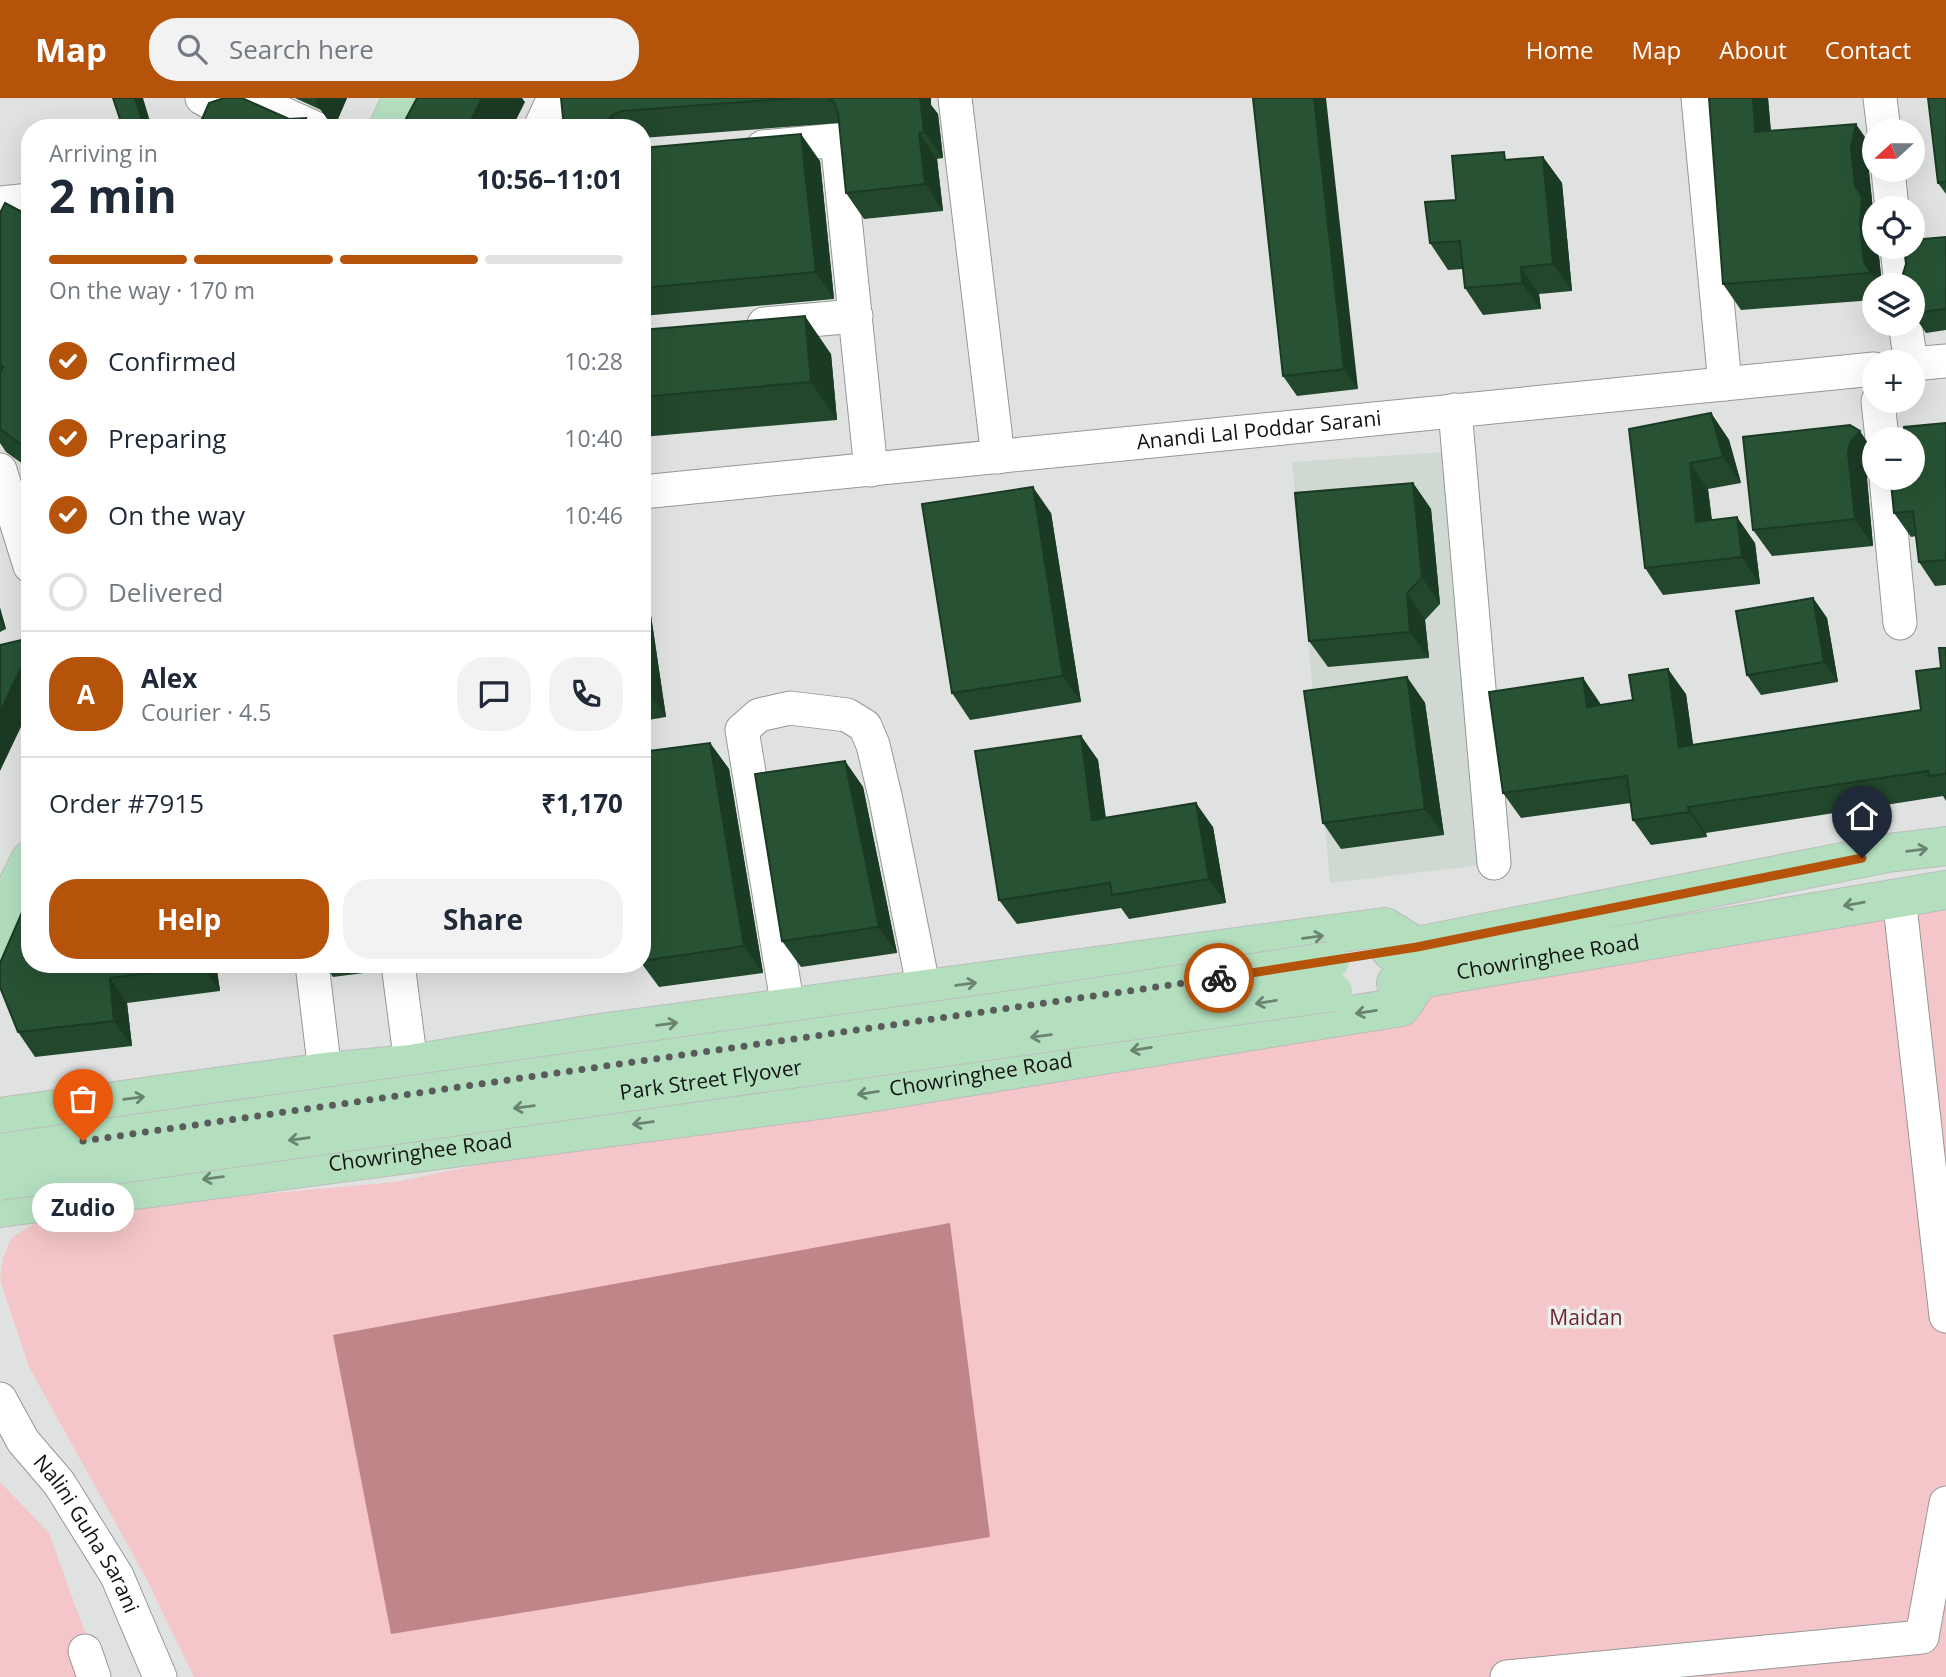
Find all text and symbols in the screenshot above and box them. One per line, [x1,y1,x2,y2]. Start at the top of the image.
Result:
search box [149,18,639,81]
text: Map [35,27,107,72]
icon: search [173,30,211,68]
text: Search here [229,31,374,67]
text: Home [1526,33,1594,66]
text: Map [1632,33,1681,66]
text: About [1719,33,1787,66]
text: Contact [1825,33,1911,66]
north arrow [1862,119,1925,182]
map controls [1862,119,1925,490]
text: Arriving in [49,137,158,169]
text: 10:56–11:01 [476,161,623,197]
text: 2 min [49,164,177,226]
button: locate [1862,196,1925,259]
button: layers [1862,273,1925,336]
text: On the way · 170 m [49,274,255,306]
icon: check [49,342,87,380]
text: Confirmed [108,343,236,379]
text: 10:28 [564,345,623,377]
button: + [1862,350,1925,413]
street label: Anandi Lal Poddar Sarani [1135,403,1383,456]
icon: check [49,419,87,457]
text: Preparing [108,420,226,456]
text: 10:40 [564,422,623,454]
button: − [1862,427,1925,490]
icon: check [49,496,87,534]
text: On the way [108,497,245,533]
text: 10:46 [564,499,623,531]
text: Delivered [108,574,223,610]
button: chat [457,657,531,731]
button: phone [549,657,623,731]
text: Alex [141,660,197,696]
text: A [77,676,95,712]
text: Courier · 4.5 [141,696,271,728]
text: Order #7915 [49,785,204,821]
text: ₹1,170 [541,785,623,821]
pin [1832,786,1892,858]
icon: home [1843,797,1881,835]
one-way arrow [1905,843,1928,856]
button: Help [49,879,329,959]
button: Share [343,879,623,959]
one-way arrow [1843,898,1866,911]
street label: Chowringhee Road [1454,927,1641,986]
one-way arrow [1301,930,1323,943]
courier [1184,943,1254,1013]
icon: bike [1200,959,1238,997]
one-way arrow [954,978,977,991]
one-way arrow [1255,996,1278,1009]
one-way arrow [1355,1006,1378,1019]
one-way arrow [656,1018,678,1031]
one-way arrow [1030,1029,1053,1042]
one-way arrow [1130,1043,1153,1056]
street label: Chowringhee Road [887,1045,1074,1102]
street label: Park Street Flyover [618,1052,804,1106]
pin [53,1069,113,1141]
icon: bag [64,1080,102,1118]
one-way arrow [857,1087,880,1100]
one-way arrow [123,1092,145,1105]
one-way arrow [513,1101,536,1114]
one-way arrow [632,1116,655,1129]
street label: Chowringhee Road [327,1125,514,1177]
one-way arrow [288,1133,311,1146]
one-way arrow [202,1172,225,1185]
callout: Zudio [32,1183,134,1232]
text: Zudio [51,1191,115,1223]
park label: Maidan [1549,1303,1623,1331]
street label: Nalini Guha Sarani [28,1448,146,1617]

